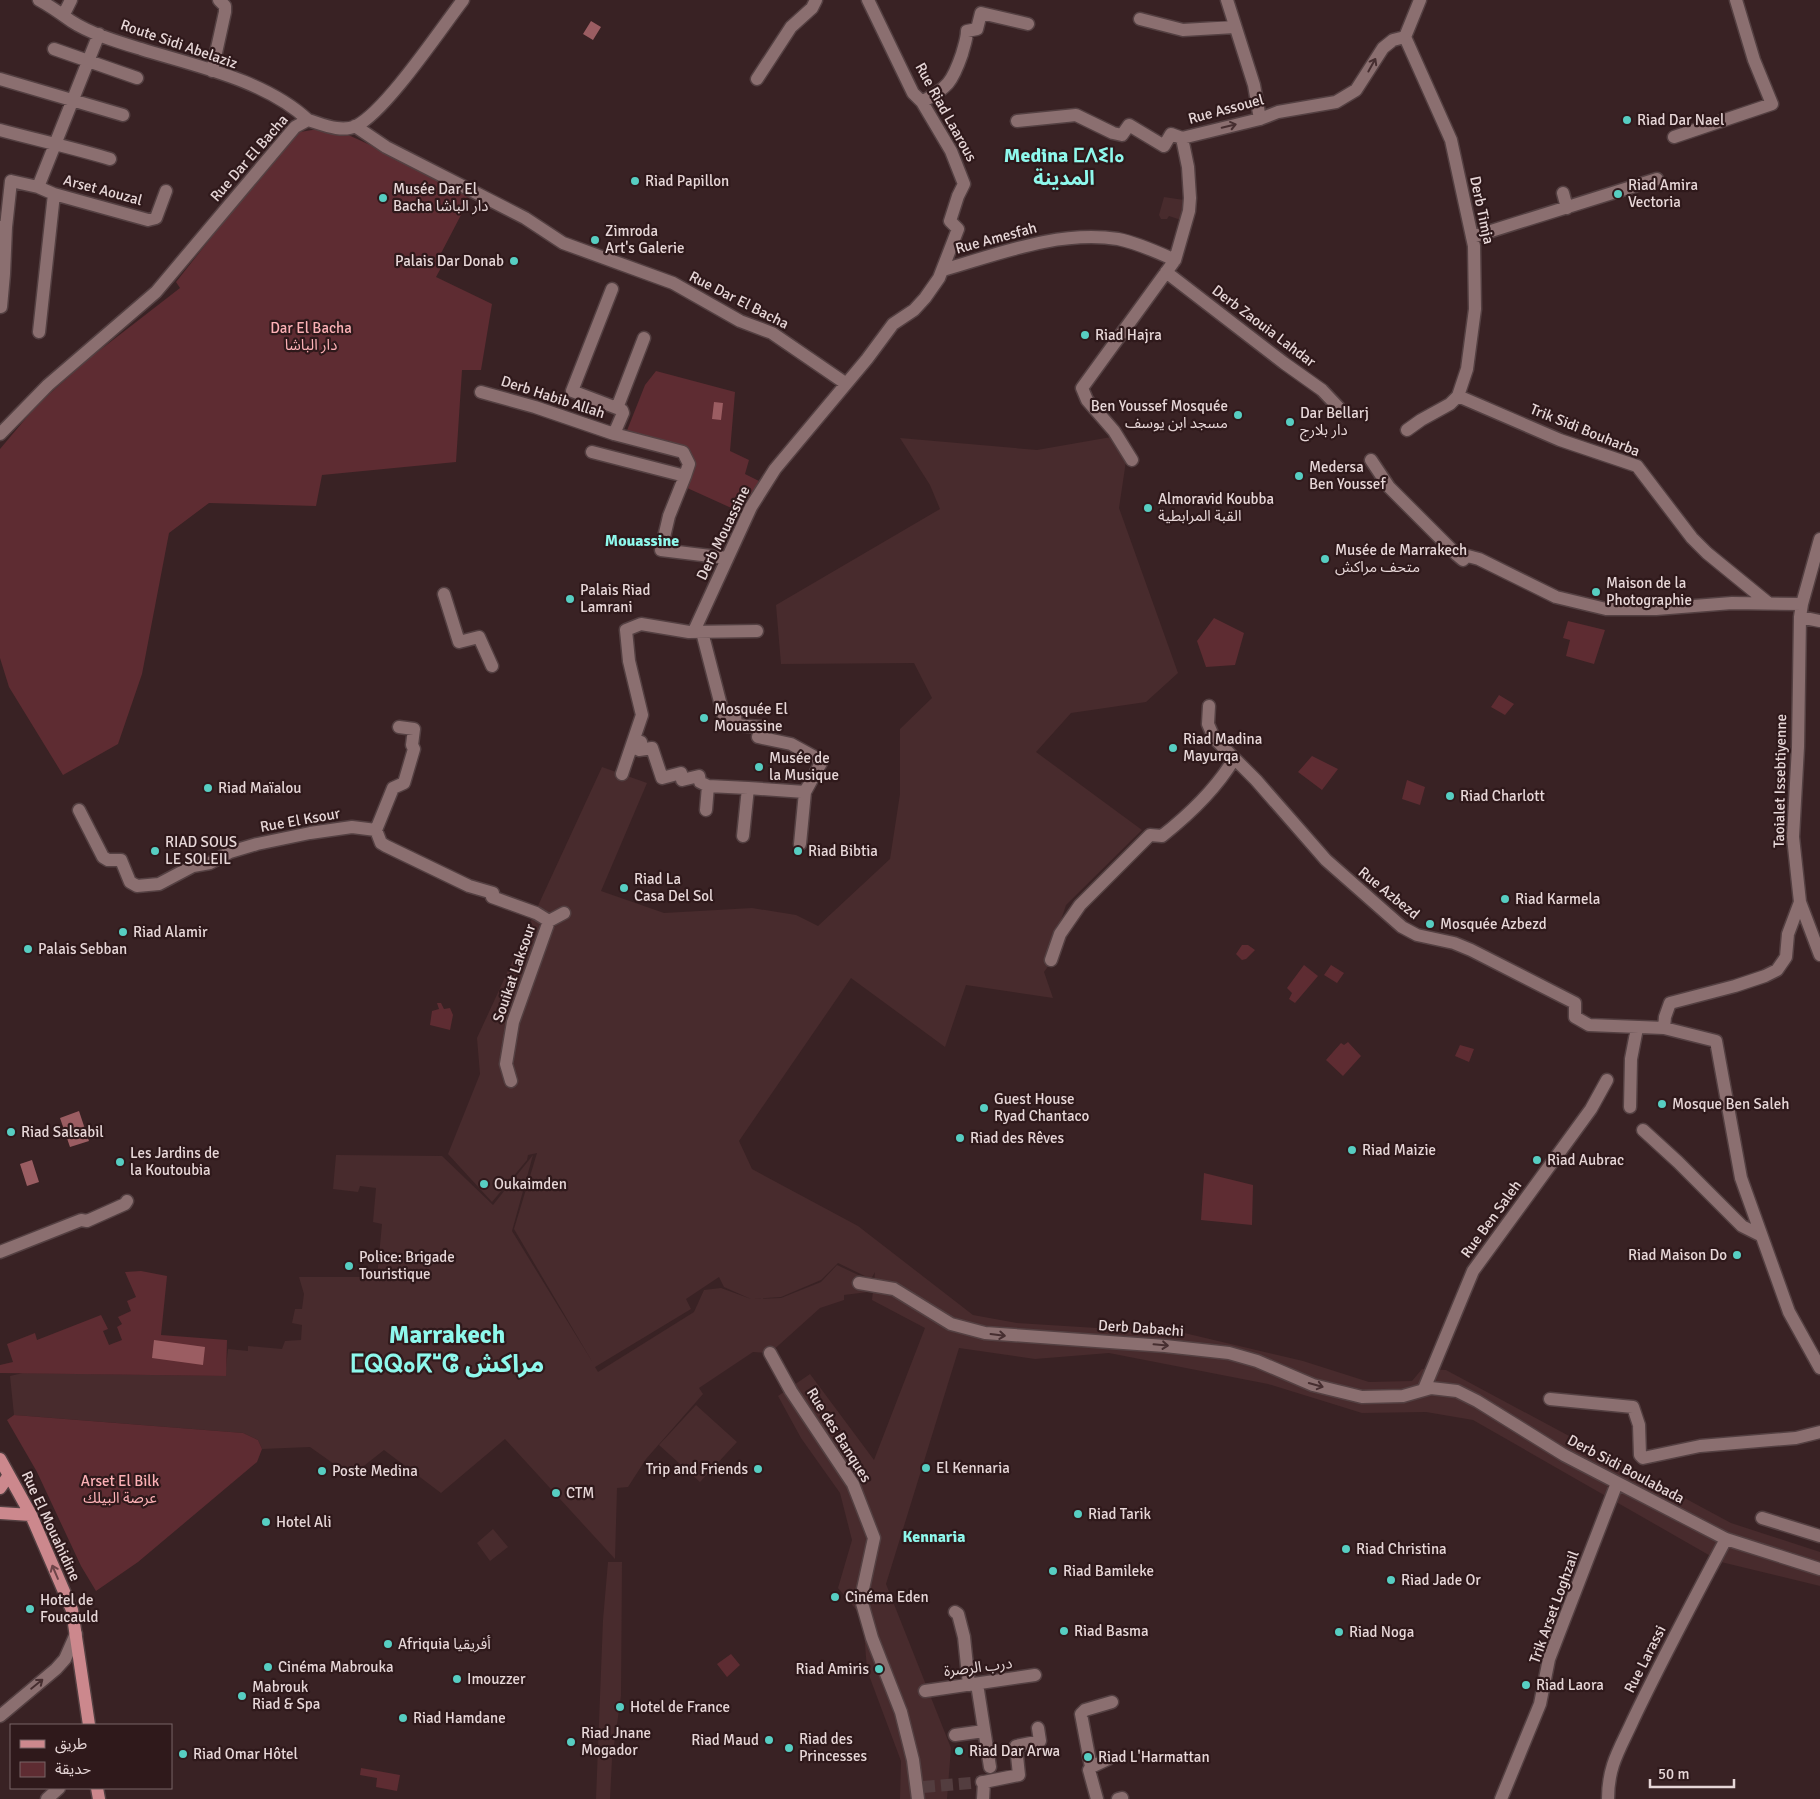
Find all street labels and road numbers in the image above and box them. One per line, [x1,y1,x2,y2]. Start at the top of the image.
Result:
street label: Route Sidi Abelaziz [118,16,240,73]
street label: Rue Riad Laarous [911,59,981,165]
street label: Rue Assouel [1186,90,1266,128]
street label: Rue Dar El Bacha [206,111,292,205]
street label: Arset Aouzal [62,171,144,209]
street label: Derb Timja [1466,174,1498,246]
street label: Rue Amesfah [953,218,1039,258]
street label: Rue Dar El Bacha [686,267,792,333]
street label: Derb Zaouia Lahdar [1209,281,1320,371]
street label: Derb Habib Allah [499,372,607,422]
street label: Trik Sidi Bouharba [1527,400,1643,460]
street label: Derb Mouassine [692,483,754,583]
street label: Taoialet Issebtiyenne [1770,714,1790,848]
street label: Rue El Ksour [259,804,342,836]
street label: Rue Azbezd [1355,863,1423,923]
street label: Souikat Laksour [489,921,539,1025]
street label: Rue Ben Saleh [1457,1177,1525,1261]
street label: Derb Dabachi [1098,1316,1184,1340]
street label: Rue des Banques [803,1384,875,1486]
street label: Derb Sidi Boulabada [1564,1431,1688,1507]
street label: Rue El Mouahidine [18,1468,84,1584]
street label: Trik Arset Loghzail [1525,1548,1583,1666]
street label: Rue Larassi [1620,1622,1670,1696]
street label: درب الرصرة [943,1654,1013,1680]

